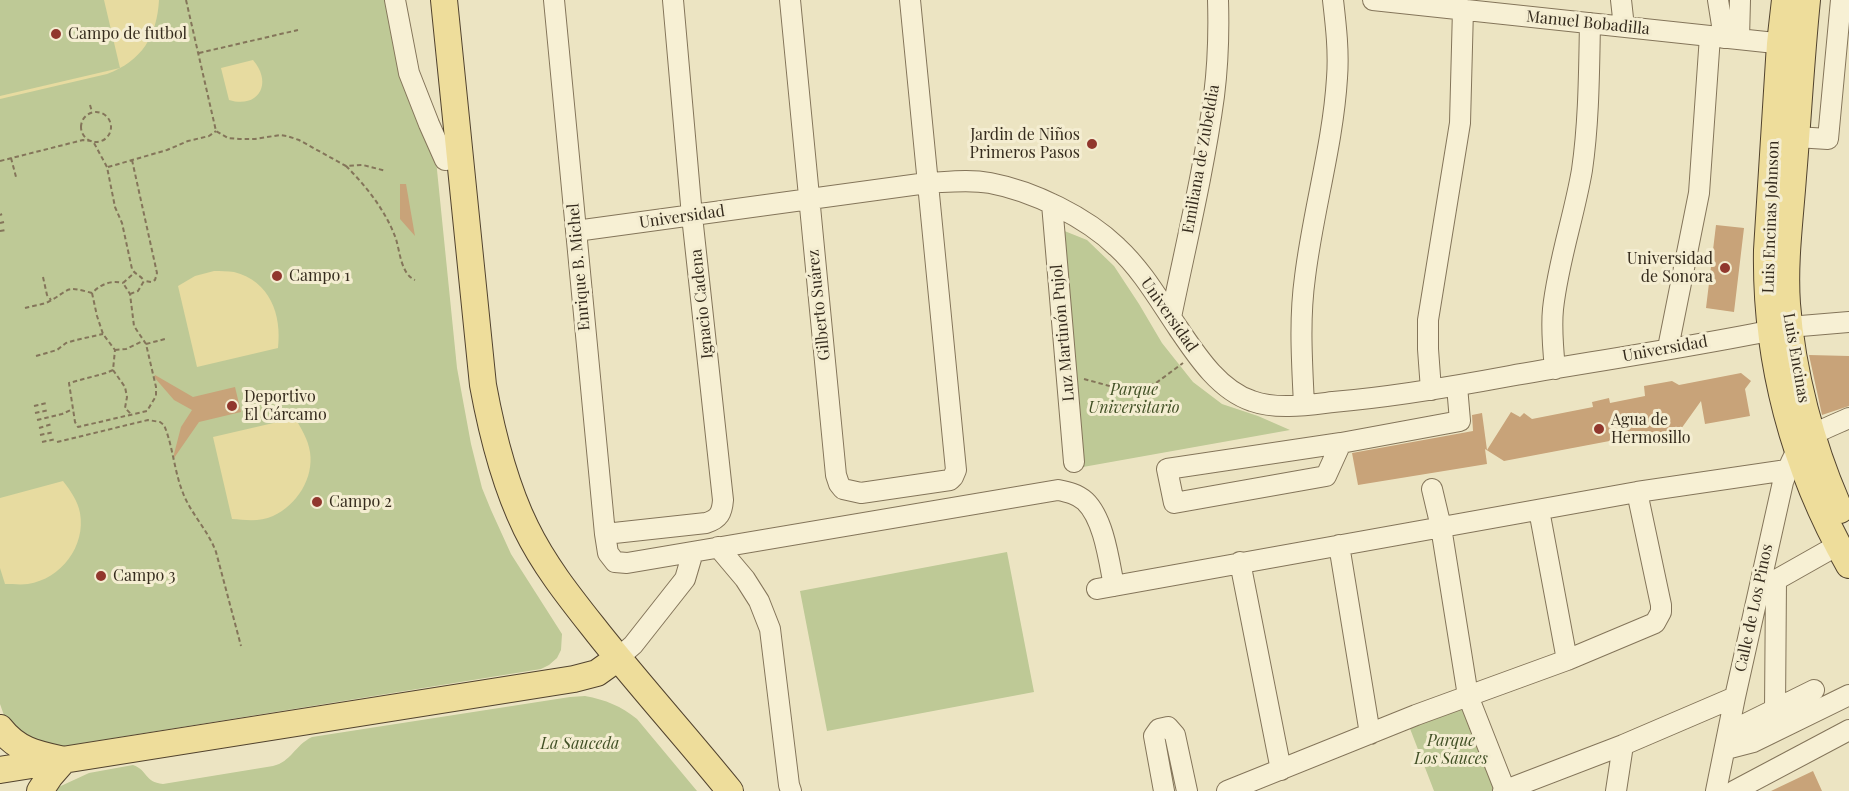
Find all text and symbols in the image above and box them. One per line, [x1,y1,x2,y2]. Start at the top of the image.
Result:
street label: Manuel Bobadilla [1525,7,1651,39]
place label: Campo de futbol [68,24,187,44]
marker: Campo de futbol [49,27,63,41]
street label: Emiliana de Zubeldia [1178,83,1224,235]
place label: Jardin de Niños Primeros Pasos [970,125,1080,163]
marker: Jardin de Niños Primeros Pasos [1085,137,1099,151]
street label: Luis Encinas Johnson [1759,140,1783,294]
street label: Universidad [638,201,726,233]
street label: Enrique B. Michel [564,202,594,332]
street label: Ignacio Cadena [687,248,717,360]
street label: Gilberto Suárez [804,249,834,361]
place label: Universidad de Sonora [1627,249,1713,287]
marker: Universidad de Sonora [1718,261,1732,275]
street label: Luz Martinón Pujol [1047,264,1079,402]
place label: Campo 1 [289,266,350,286]
marker: Campo 1 [270,269,284,283]
street label: Universidad [1136,274,1202,356]
street label: Luis Encinas [1779,312,1813,404]
street label: Universidad [1621,332,1709,366]
park label: Parque Universitario [1088,380,1180,418]
place label: Deportivo El Cárcamo [244,387,327,425]
marker: Deportivo El Cárcamo [225,399,239,413]
place label: Agua de Hermosillo [1611,410,1691,448]
marker: Agua de Hermosillo [1592,422,1606,436]
place label: Campo 2 [329,492,392,512]
marker: Campo 2 [310,495,324,509]
street label: Calle de Los Pinos [1731,542,1777,674]
place label: Campo 3 [113,566,175,586]
marker: Campo 3 [94,569,108,583]
park label: Parque Los Sauces [1414,731,1488,769]
park label: La Sauceda [541,734,619,754]

